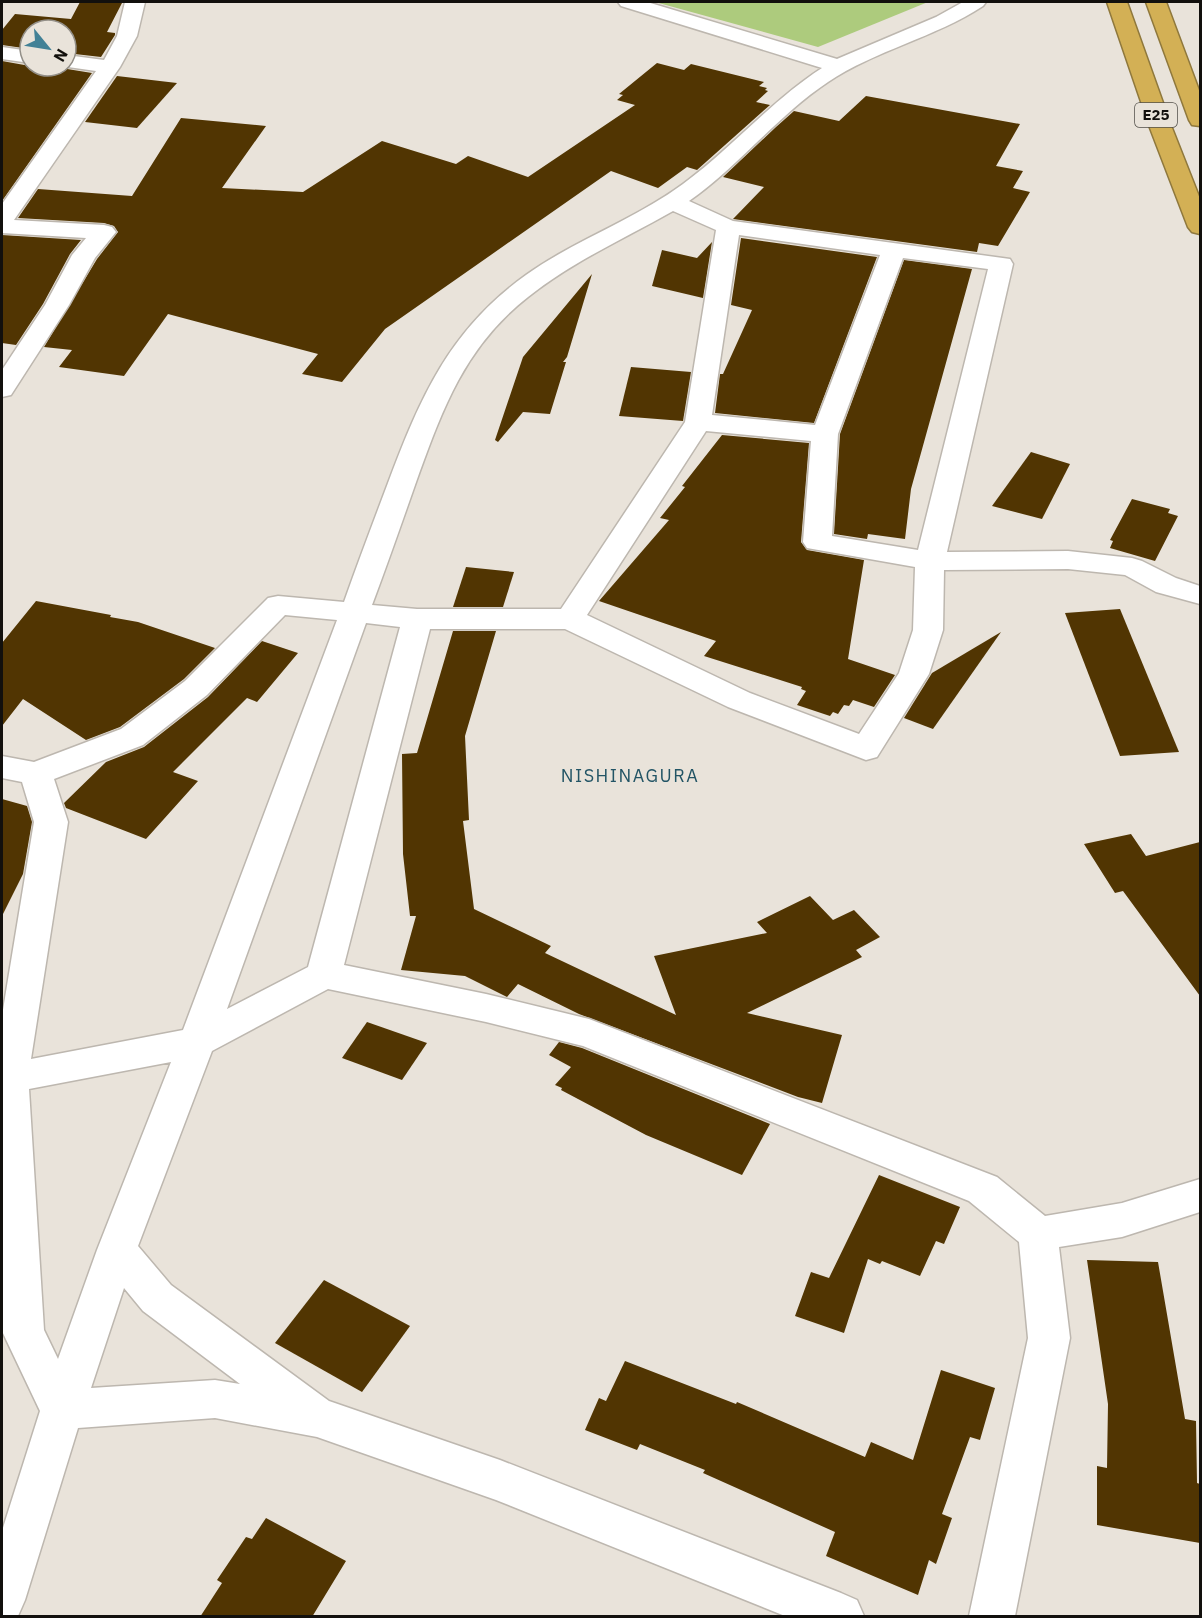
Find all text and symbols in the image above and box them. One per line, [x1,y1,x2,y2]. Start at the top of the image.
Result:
north arrow [18,18,78,78]
text: N [49,45,73,66]
road number: E25 [1135,103,1177,127]
district label: NISHINAGURA [561,764,699,787]

